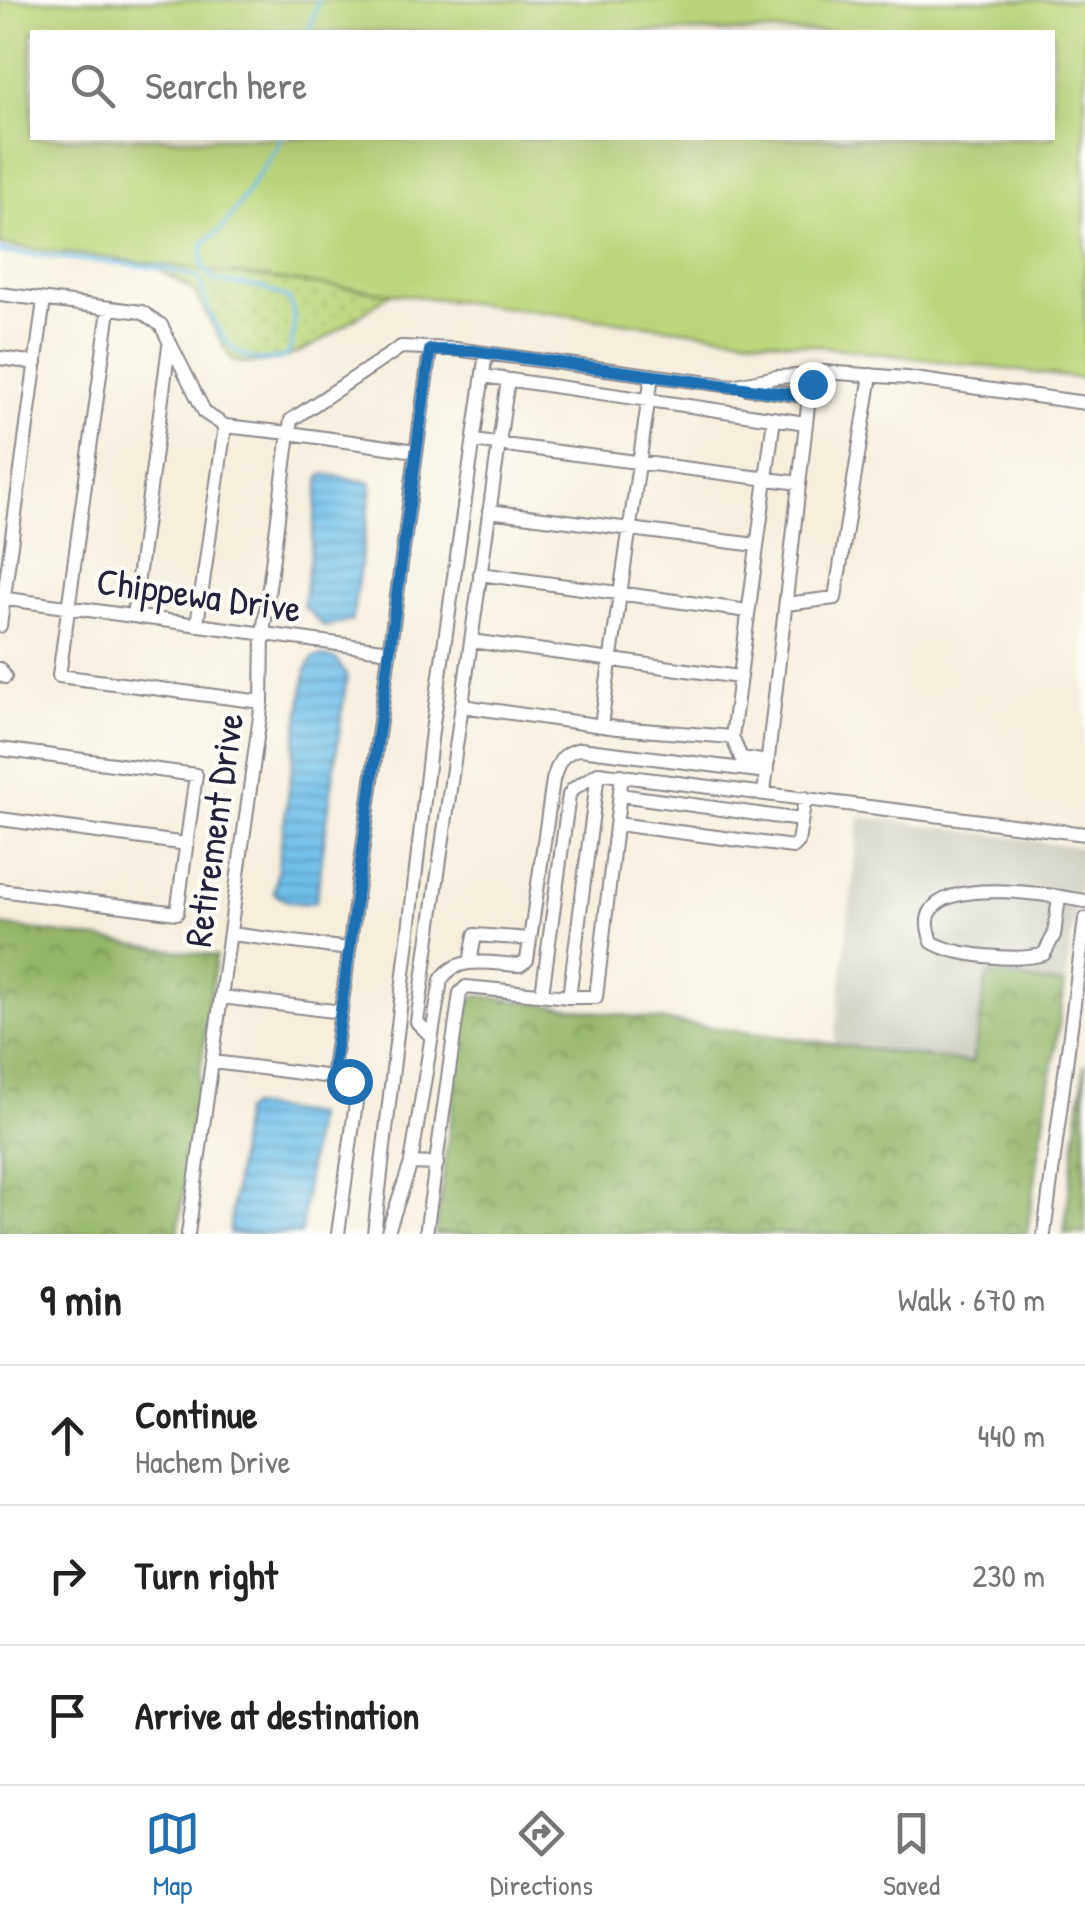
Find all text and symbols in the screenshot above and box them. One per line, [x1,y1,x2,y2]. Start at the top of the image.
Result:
search box [30,30,1055,140]
icon: search [65,58,120,113]
text: Search here [145,59,307,111]
route end [790,362,836,408]
street label: Chippewa Drive [94,554,305,634]
street label: Retirement Drive [171,710,255,950]
route start [327,1059,373,1105]
text: 9 min [40,1271,122,1328]
text: Walk · 670 m [898,1278,1045,1321]
text: Continue [135,1388,257,1440]
icon: ahead [40,1408,95,1463]
text: 440 m [978,1414,1045,1457]
text: Hachem Drive [135,1440,290,1483]
icon: right [40,1548,95,1603]
text: Turn right [135,1549,278,1601]
text: 230 m [972,1554,1045,1597]
icon: arrive [40,1688,95,1743]
text: Arrive at destination [135,1689,419,1741]
tab: Map [145,1806,200,1904]
tab: Directions [490,1806,593,1904]
tab: Saved [883,1806,940,1904]

